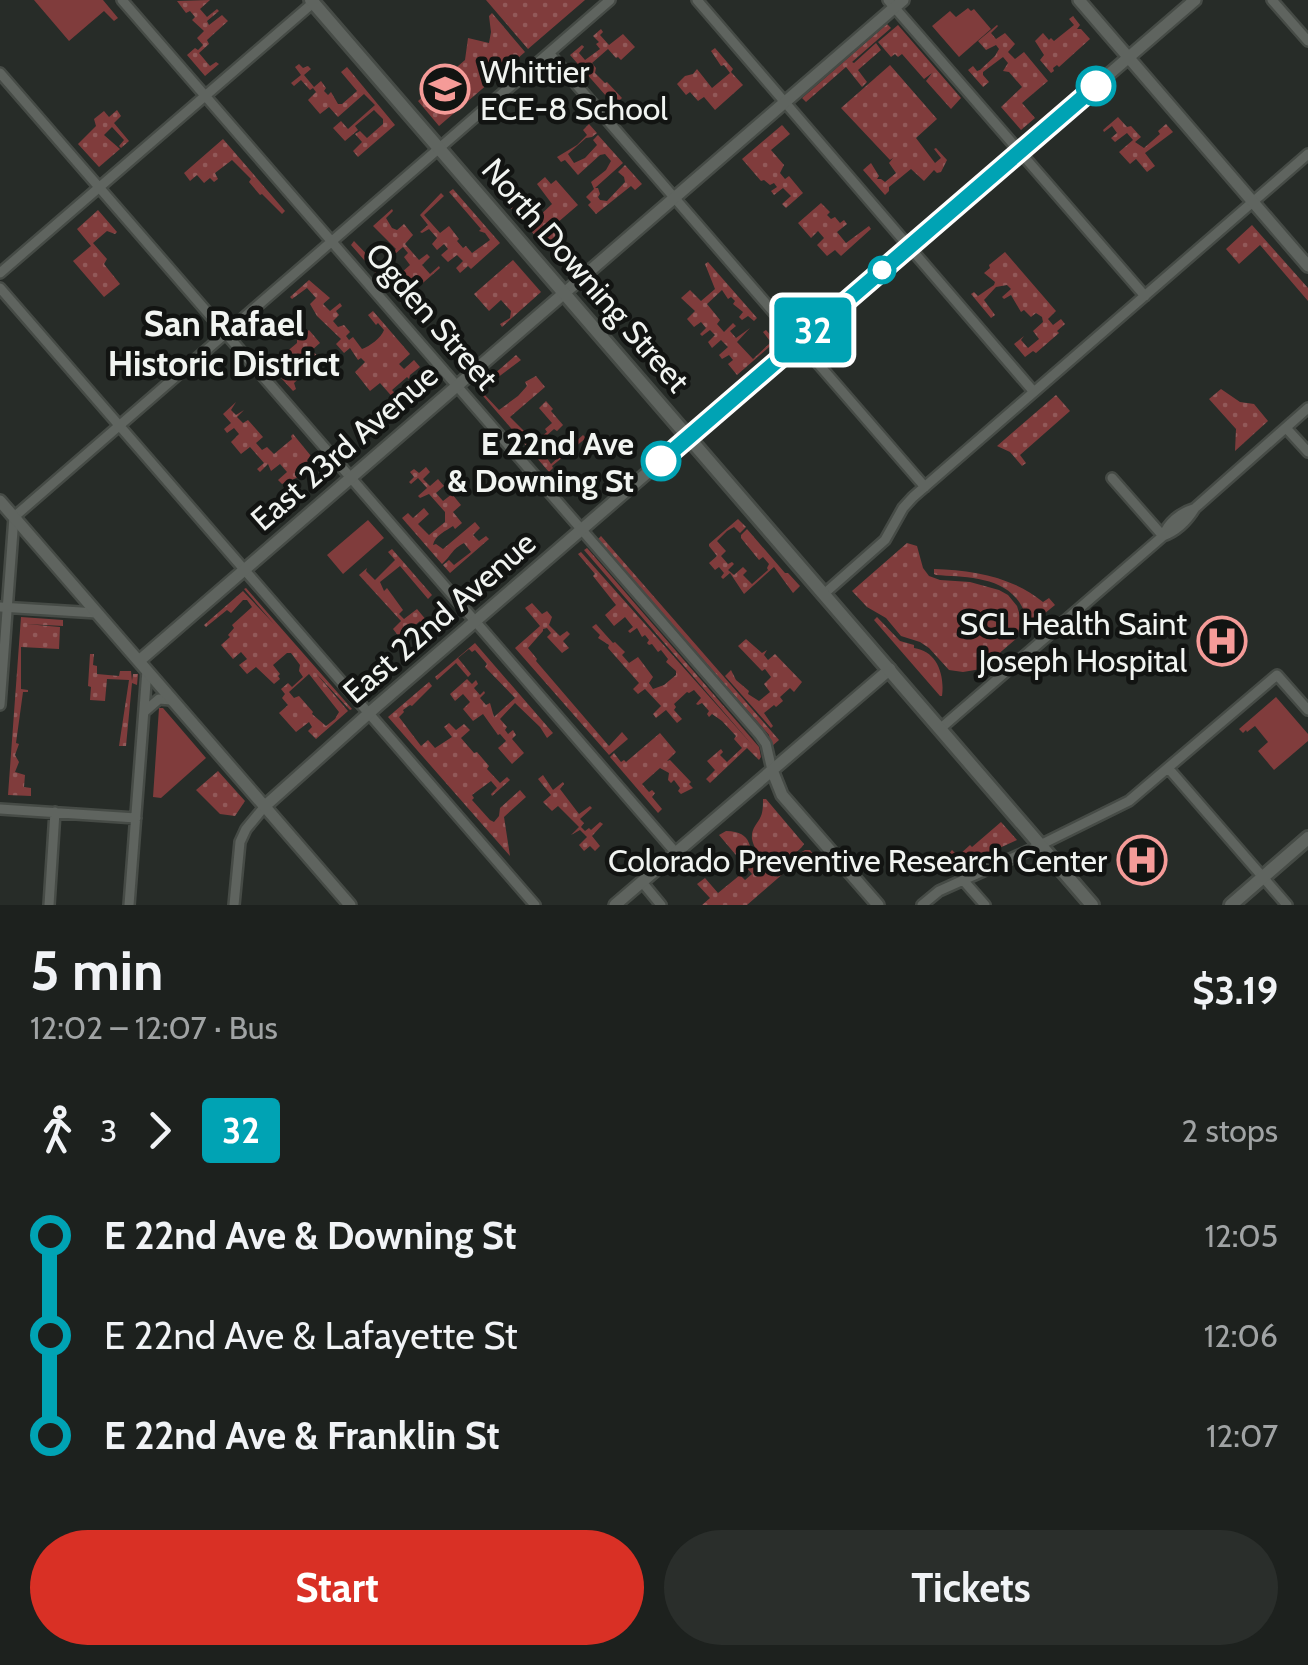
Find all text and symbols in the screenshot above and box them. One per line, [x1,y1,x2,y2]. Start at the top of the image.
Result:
place label: Whittier ECE-8 School [480,52,668,128]
school or university icon: Whittier ECE-8 School [419,63,471,115]
unlabelled marker [1077,67,1115,105]
street label: North Downing Street [474,150,698,400]
street label: Ogden Street [358,235,507,398]
unlabelled marker [869,257,895,283]
line badge: 32 [768,298,858,362]
district label: San Rafael Historic District [108,302,340,385]
text: 32 [794,309,832,352]
street label: East 23rd Avenue [243,355,445,539]
place label: E 22nd Ave & Downing St [447,424,634,500]
marker: E 22nd Ave & Downing St [642,442,680,480]
street label: East 22nd Avenue [335,523,543,711]
place label: SCL Health Saint Joseph Hospital [960,604,1187,680]
hospital icon: SCL Health Saint Joseph Hospital [1196,615,1248,667]
hospital icon: Colorado Preventive Research Center [1116,834,1168,886]
place label: Colorado Preventive Research Center [608,841,1108,880]
text: 5 min [30,937,163,1004]
text: $3.19 [1192,967,1278,1014]
text: 12:02 – 12:07 · Bus [30,1008,278,1047]
icon: walk [30,1103,85,1158]
icon: forward [132,1103,187,1158]
text: 32 [222,1109,260,1152]
text: 3 [100,1111,117,1150]
text: 2 stops [1181,1111,1278,1150]
text: E 22nd Ave & Downing St [104,1212,516,1259]
text: 12:05 [1204,1216,1278,1255]
text: E 22nd Ave & Lafayette St [104,1312,518,1359]
text: 12:06 [1204,1316,1278,1355]
text: E 22nd Ave & Franklin St [104,1412,500,1459]
text: 12:07 [1206,1416,1278,1455]
button: Start [30,1530,644,1645]
button: Tickets [664,1530,1278,1645]

